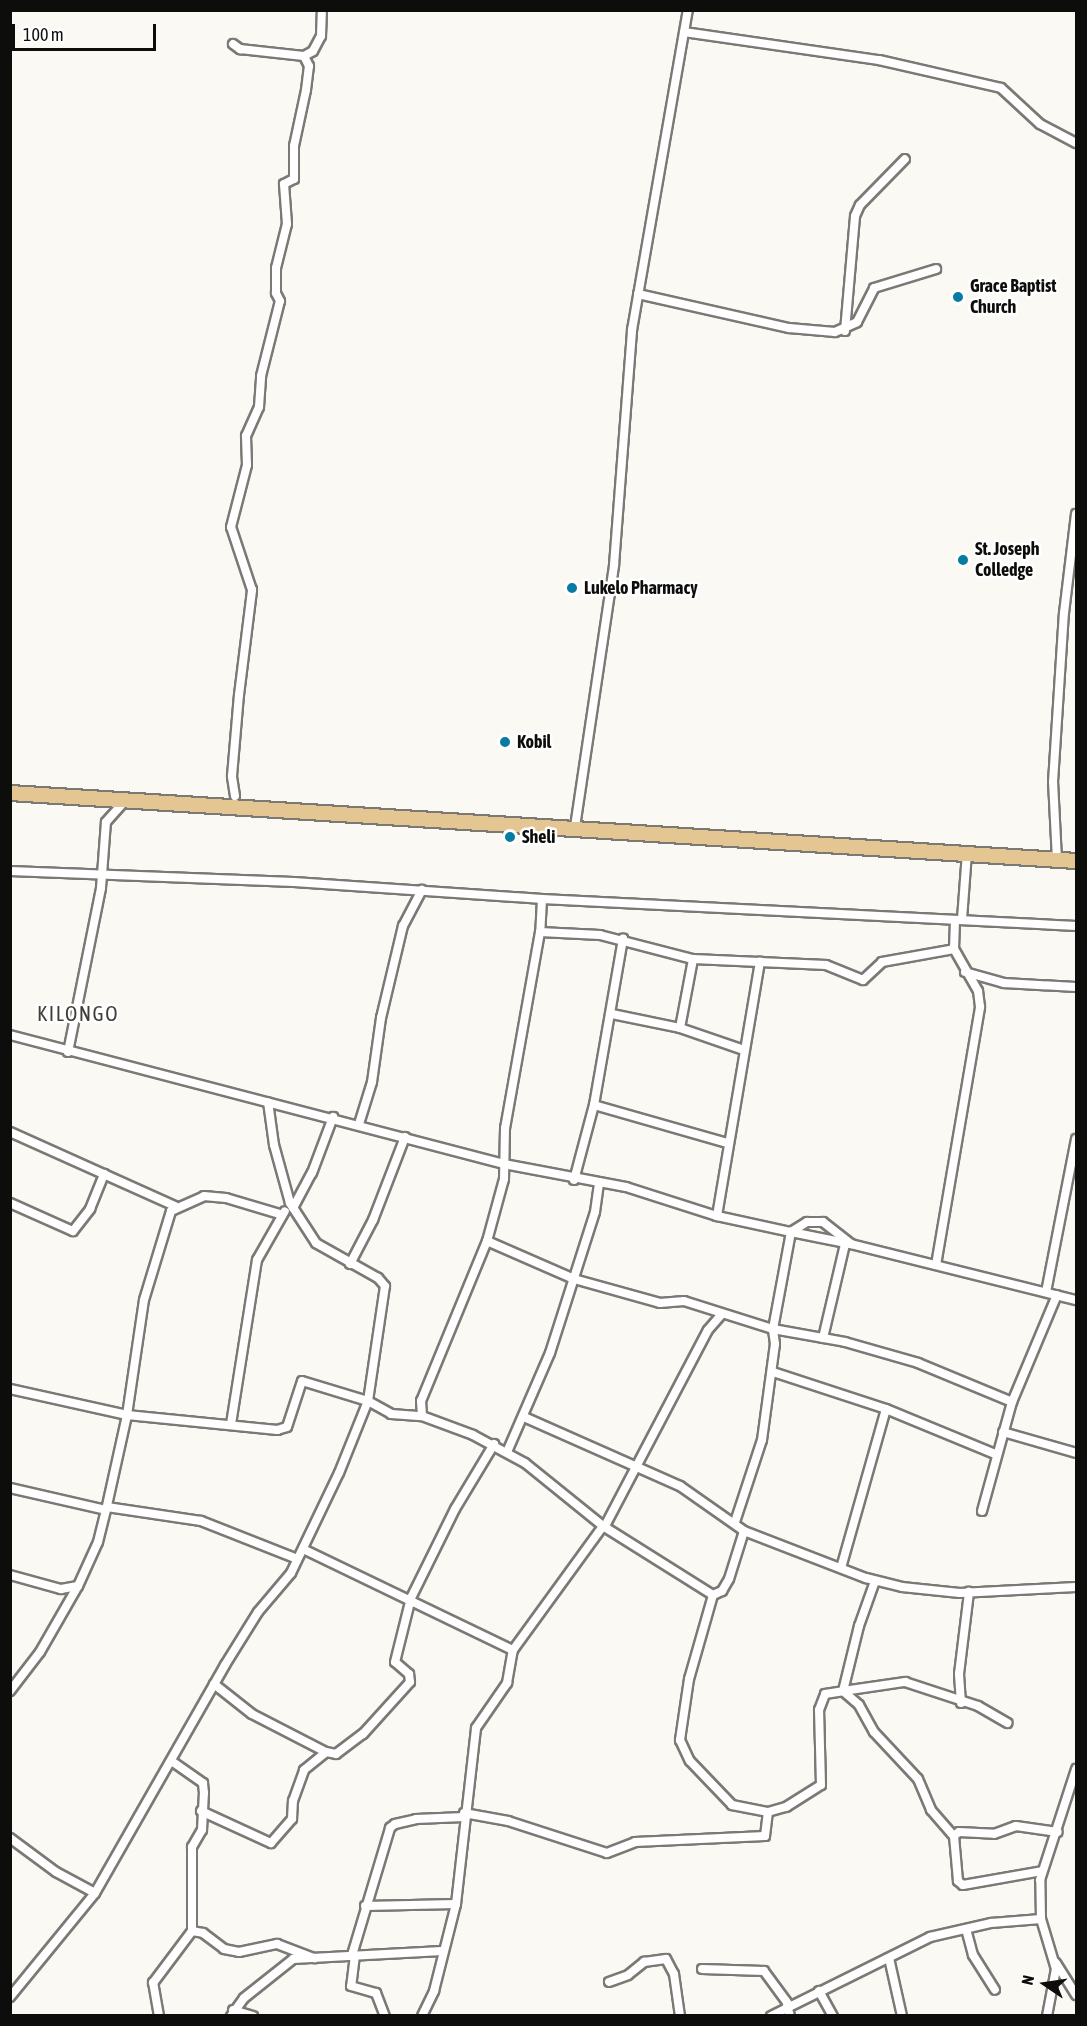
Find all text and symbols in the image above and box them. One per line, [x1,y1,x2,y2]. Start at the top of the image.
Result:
scale bar [15,12,159,50]
text: 100 m [23,24,64,45]
place label: Grace Baptist Church [970,276,1056,318]
marker: Grace Baptist Church [951,290,965,304]
place label: St. Joseph Colledge [975,539,1039,582]
marker: St. Joseph Colledge [956,553,970,567]
place label: Lukelo Pharmacy [584,577,698,599]
marker: Lukelo Pharmacy [565,581,579,595]
place label: Kobil [517,731,551,753]
marker: Kobil [498,735,512,749]
place label: Sheli [522,826,555,848]
marker: Sheli [503,830,517,844]
district label: KILONGO [37,1000,119,1026]
north arrow [1015,1954,1075,2014]
text: N [1018,1973,1037,1987]

